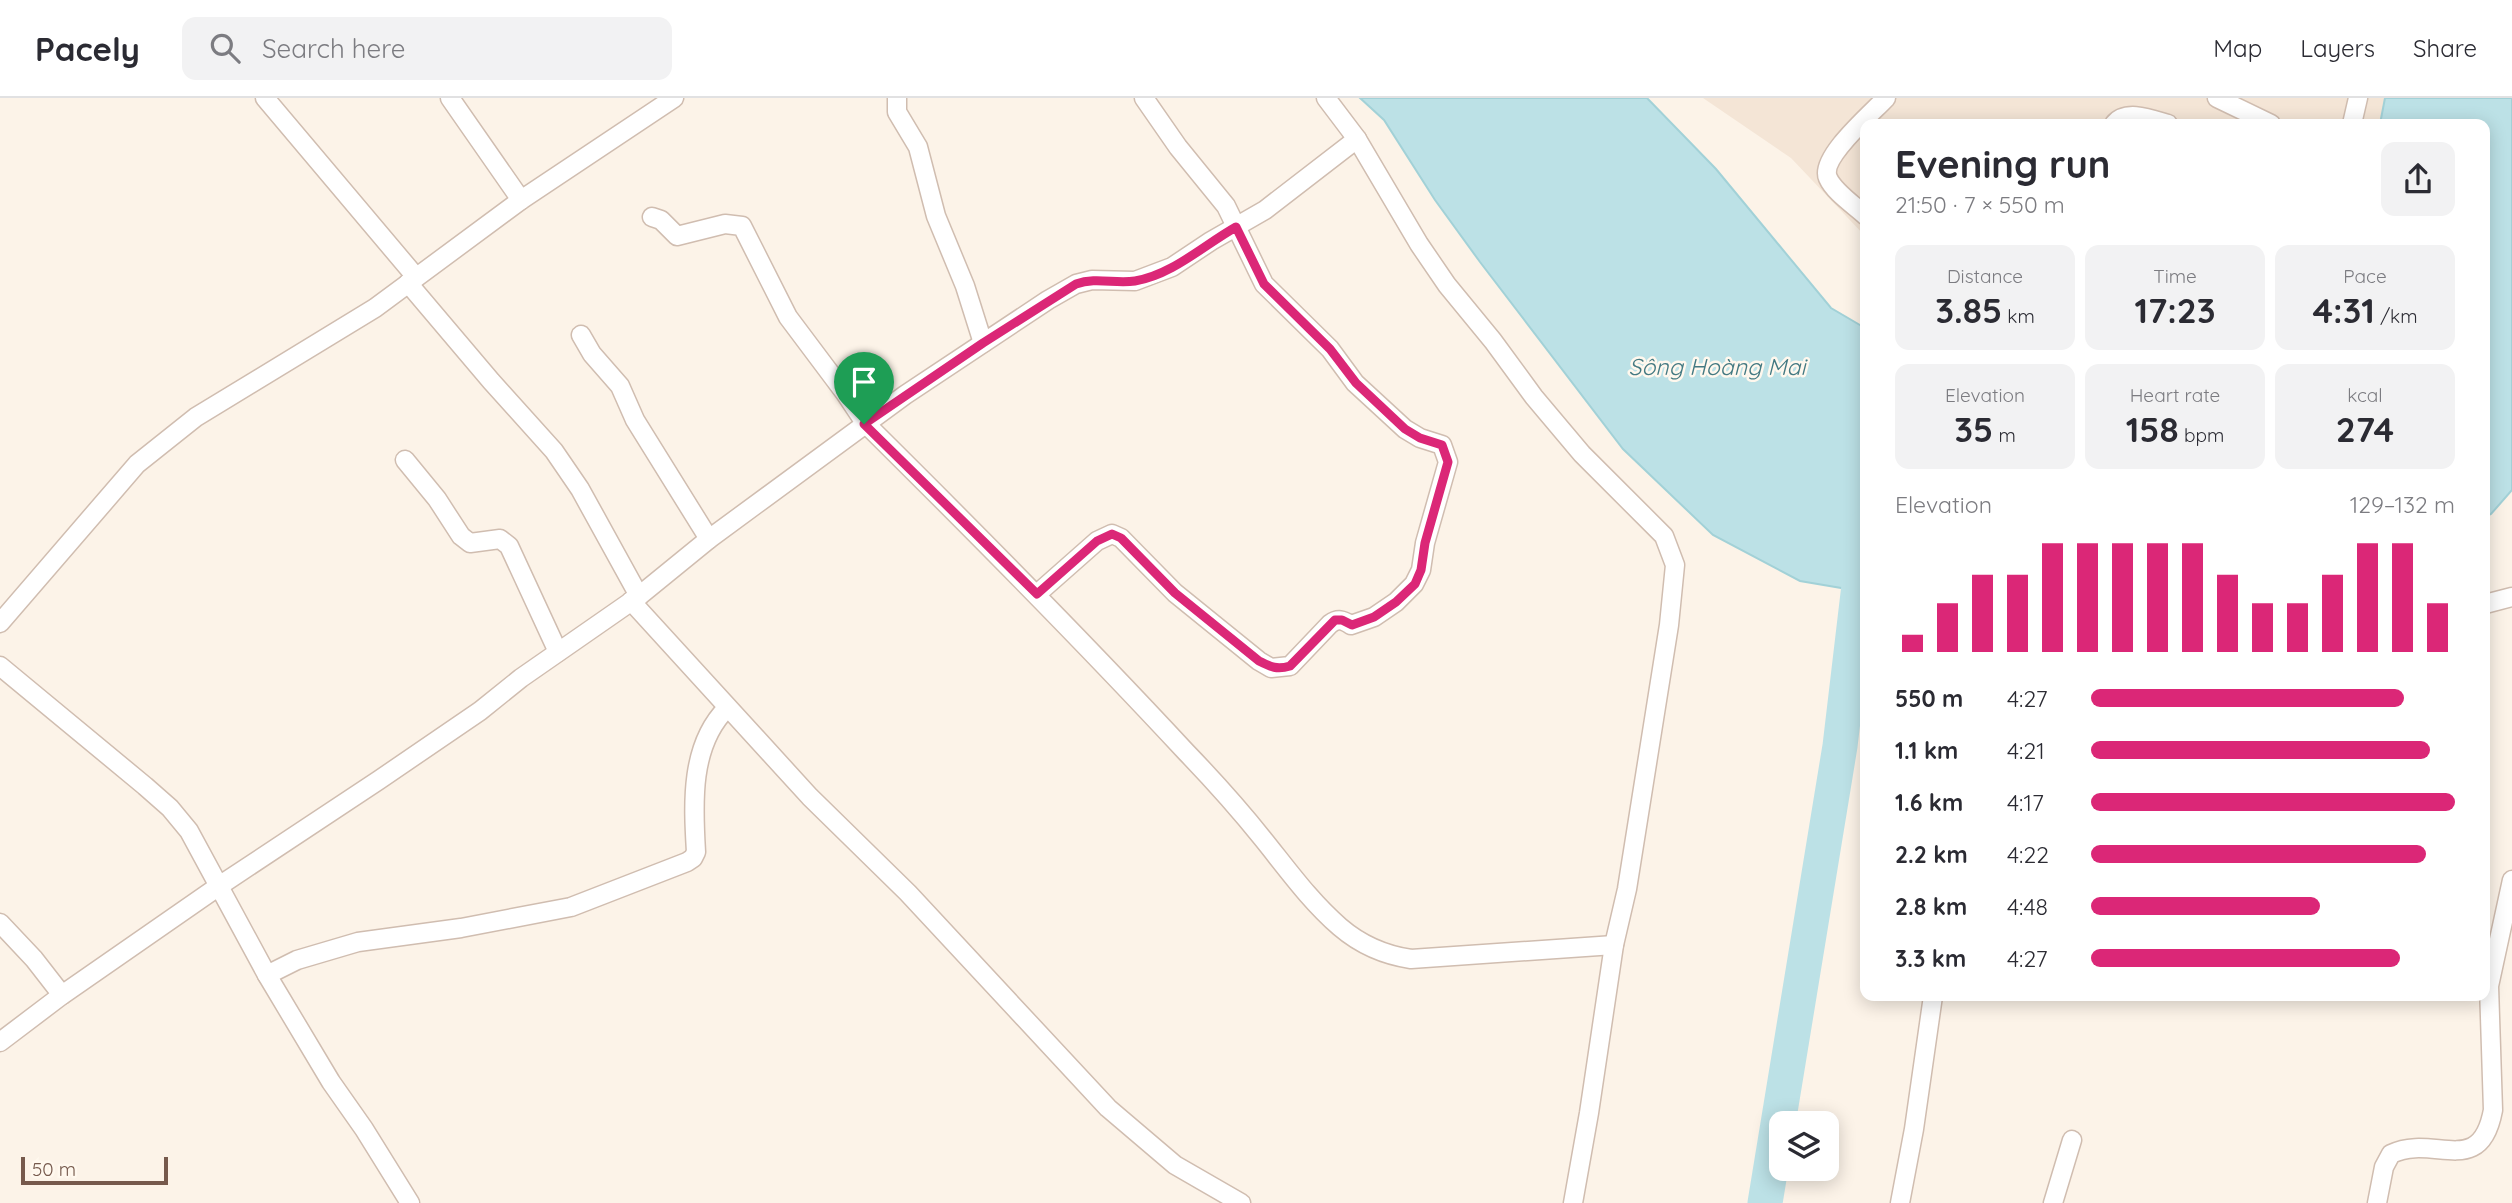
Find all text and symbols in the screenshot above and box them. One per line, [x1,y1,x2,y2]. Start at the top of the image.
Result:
search box [182,17,672,80]
text: Pacely [35,28,140,69]
icon: search [206,29,244,67]
text: Search here [262,32,405,65]
text: Map [2213,33,2262,63]
text: Layers [2300,33,2375,63]
text: Share [2413,33,2477,63]
text: Evening run [1895,140,2110,188]
button: share [2381,142,2455,216]
text: 21:50 · 7 × 550 m [1895,190,2065,219]
text: Distance [1947,264,2023,288]
text: Time [2153,264,2197,288]
text: Pace [2343,264,2387,288]
text: 3.85 [1935,288,2002,332]
text: 17:23 [2134,288,2216,332]
text: 4:31 [2312,288,2375,332]
text: km [2002,304,2035,328]
text: /km [2375,304,2418,328]
pin [834,352,894,424]
water label: Sông Hoàng Mai [1629,352,1809,381]
icon: arrive [845,363,883,401]
text: Elevation [1945,383,2025,407]
text: Heart rate [2130,383,2220,407]
text: kcal [2347,383,2383,407]
text: 35 [1954,407,1993,451]
text: 158 [2126,407,2179,451]
text: 274 [2336,407,2394,451]
text: m [1993,423,2016,447]
text: bpm [2179,423,2224,447]
text: Elevation [1895,490,1992,519]
text: 129–132 m [2350,490,2455,519]
text: 550 m [1895,684,1963,713]
text: 4:27 [2007,684,2048,713]
text: 1.1 km [1895,736,1958,765]
text: 4:21 [2007,736,2045,765]
text: 1.6 km [1895,788,1963,817]
text: 4:17 [2007,788,2044,817]
text: 2.2 km [1895,840,1968,869]
text: 4:22 [2007,840,2049,869]
text: 2.8 km [1895,892,1967,921]
text: 4:48 [2007,892,2048,921]
text: 3.3 km [1895,944,1966,973]
text: 4:27 [2007,944,2048,973]
map controls [1769,1111,1839,1181]
button: layers [1769,1111,1839,1181]
scale bar [21,1154,168,1186]
text: 50 m [32,1157,76,1181]

